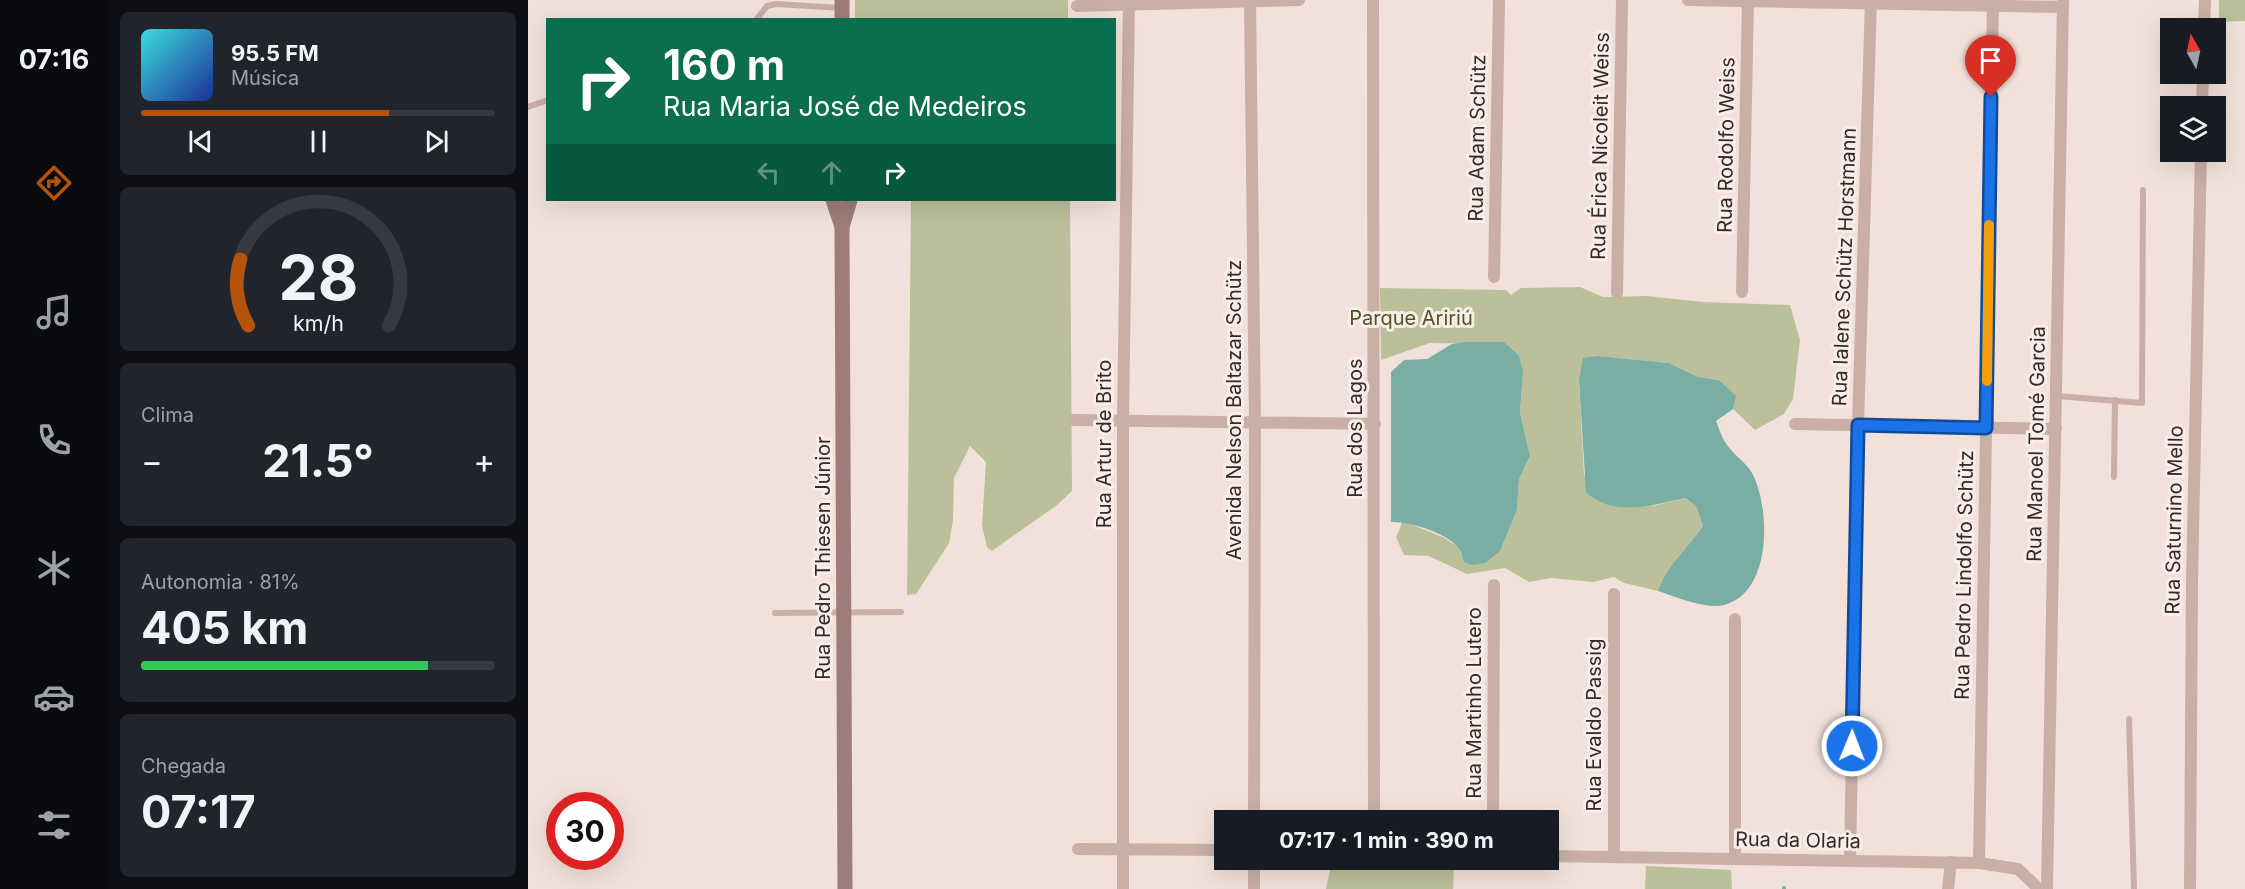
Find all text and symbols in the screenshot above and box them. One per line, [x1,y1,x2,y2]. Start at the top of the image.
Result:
north arrow [2160,18,2226,84]
map controls [2160,18,2226,162]
street label: Rua Érica Nicoleit Weiss [1585,32,1614,260]
pin [1965,35,2016,97]
text: 160 m [663,39,785,90]
text: 95.5 FM [231,40,319,66]
icon: right [564,42,642,120]
text: 07:16 [19,43,89,76]
icon: arrive [1974,44,2007,77]
street label: Rua Adam Schütz [1464,54,1490,222]
street label: Rua Rodolfo Weiss [1712,57,1740,233]
text: Música [231,66,299,90]
text: Rua Maria José de Medeiros [663,90,1027,123]
button: layers [2160,96,2226,162]
icon: previous [184,125,217,158]
icon: pause [302,125,335,158]
icon: next [420,125,453,158]
street label: Rua Ialene Schütz Horstmann [1827,127,1861,407]
icon: left [752,156,785,189]
icon: ahead [815,156,848,189]
icon: right [878,156,911,189]
icon: directions [33,162,75,204]
text: 28 [278,240,358,315]
street label: Avenida Nelson Baltazar Schütz [1222,260,1246,560]
icon: music [33,291,75,333]
park label: Parque Aririú [1349,306,1473,330]
text: km/h [293,311,343,337]
street label: Rua Manoel Tomé Garcia [2022,326,2050,562]
street label: Rua dos Lagos [1343,358,1367,498]
street label: Rua Artur de Brito [1092,360,1116,528]
text: Clima [141,403,194,427]
icon: phone [33,419,75,461]
street label: Rua Saturnino Mello [2160,425,2188,615]
text: 21.5° [262,433,374,488]
street label: Rua Pedro Thiesen Júnior [811,436,835,680]
text: − [141,441,163,481]
text: + [473,441,495,481]
street label: Rua Pedro Lindolfo Schütz [1950,450,1978,700]
icon: climate [33,547,75,589]
text: Autonomia · 81% [141,570,300,594]
text: 405 km [141,600,308,655]
street label: Rua Martinho Lutero [1462,607,1486,799]
street label: Rua Evaldo Passig [1582,639,1606,811]
icon: car [33,676,75,718]
position arrow [1820,714,1884,778]
text: Chegada [141,754,226,778]
text: 07:17 [141,784,256,839]
speed limit sign: 30 [546,792,624,870]
icon: filters [33,804,75,846]
text: 07:17 · 1 min · 390 m [1279,827,1494,853]
street label: Rua da Olaria [1735,827,1861,853]

